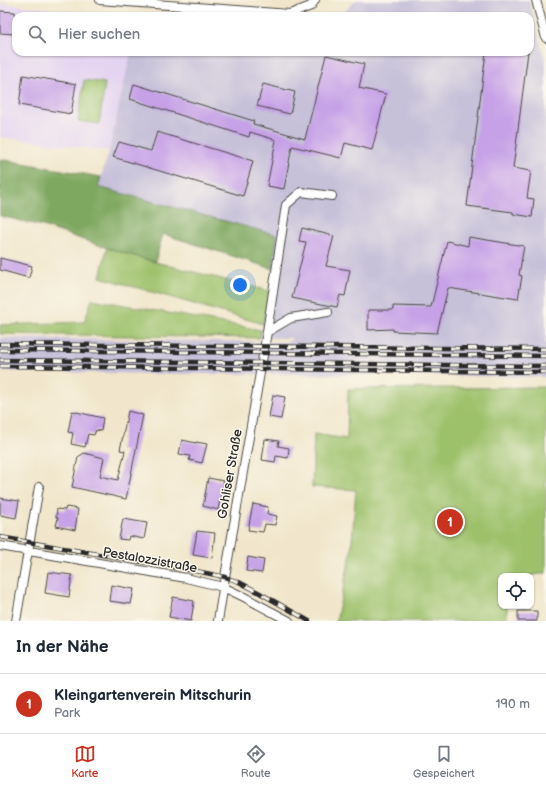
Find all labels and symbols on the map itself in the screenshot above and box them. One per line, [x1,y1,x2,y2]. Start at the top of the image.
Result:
your location [230,275,250,295]
street label: Gohliser Straße [214,428,246,520]
pin: 1 [437,507,463,537]
street label: Pestalozzistraße [102,544,199,576]

